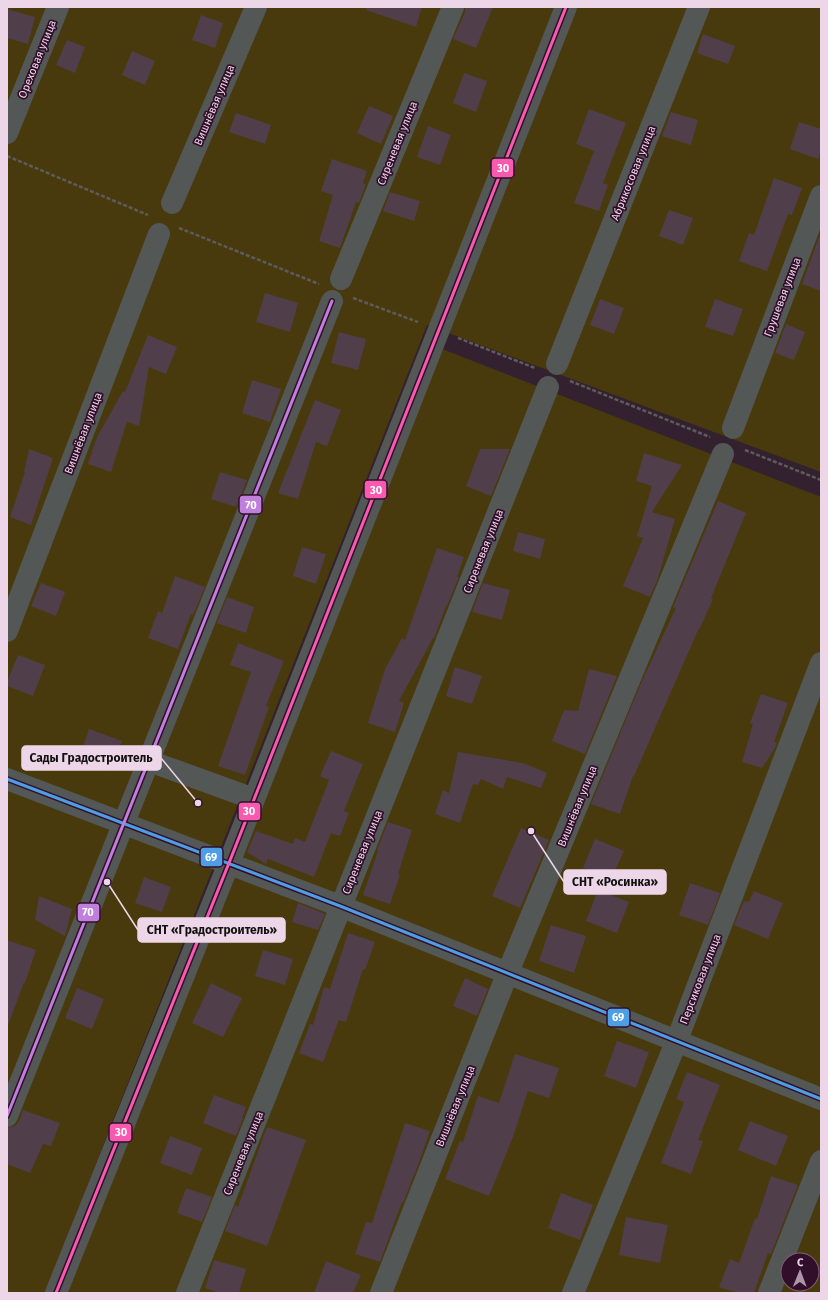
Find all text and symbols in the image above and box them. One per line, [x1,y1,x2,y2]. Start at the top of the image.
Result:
street label: Ореховая улица [16,18,59,100]
street label: Вишнёвая улица [192,63,237,147]
street label: Сиреневая улица [375,99,420,187]
street label: Абрикосовая улица [609,124,658,222]
line badge: 30 [491,158,514,178]
text: 30 [496,162,510,175]
street label: Грушевая улица [761,256,804,339]
street label: Вишнёвая улица [62,391,105,476]
line badge: 30 [364,480,387,499]
text: 30 [369,484,383,497]
line badge: 70 [239,495,262,514]
text: 70 [245,499,257,512]
street label: Сиреневая улица [461,507,506,595]
callout: Сады Градостроитель [22,746,161,770]
text: Сады Градостроитель [29,751,153,765]
street label: Вишнёвая улица [555,764,600,849]
line badge: 30 [238,802,261,821]
text: 30 [242,805,256,818]
street label: Сиреневая улица [340,808,385,896]
line badge: 69 [200,847,223,867]
text: 69 [205,851,217,864]
callout: СНТ «Росинка» [564,870,666,894]
text: СНТ «Росинка» [572,875,658,889]
line badge: 70 [77,903,100,922]
text: 70 [82,906,94,919]
callout: СНТ «Градостроитель» [138,918,285,942]
text: СНТ «Градостроитель» [147,923,278,937]
street label: Персиковая улица [677,932,724,1026]
line badge: 69 [607,1008,630,1027]
text: 69 [612,1011,624,1024]
street label: Вишнёвая улица [433,1064,478,1149]
street label: Сиреневая улица [221,1109,266,1197]
line badge: 30 [109,1123,132,1142]
text: 30 [114,1126,128,1139]
north arrow [780,1252,820,1292]
text: С [797,1256,804,1269]

